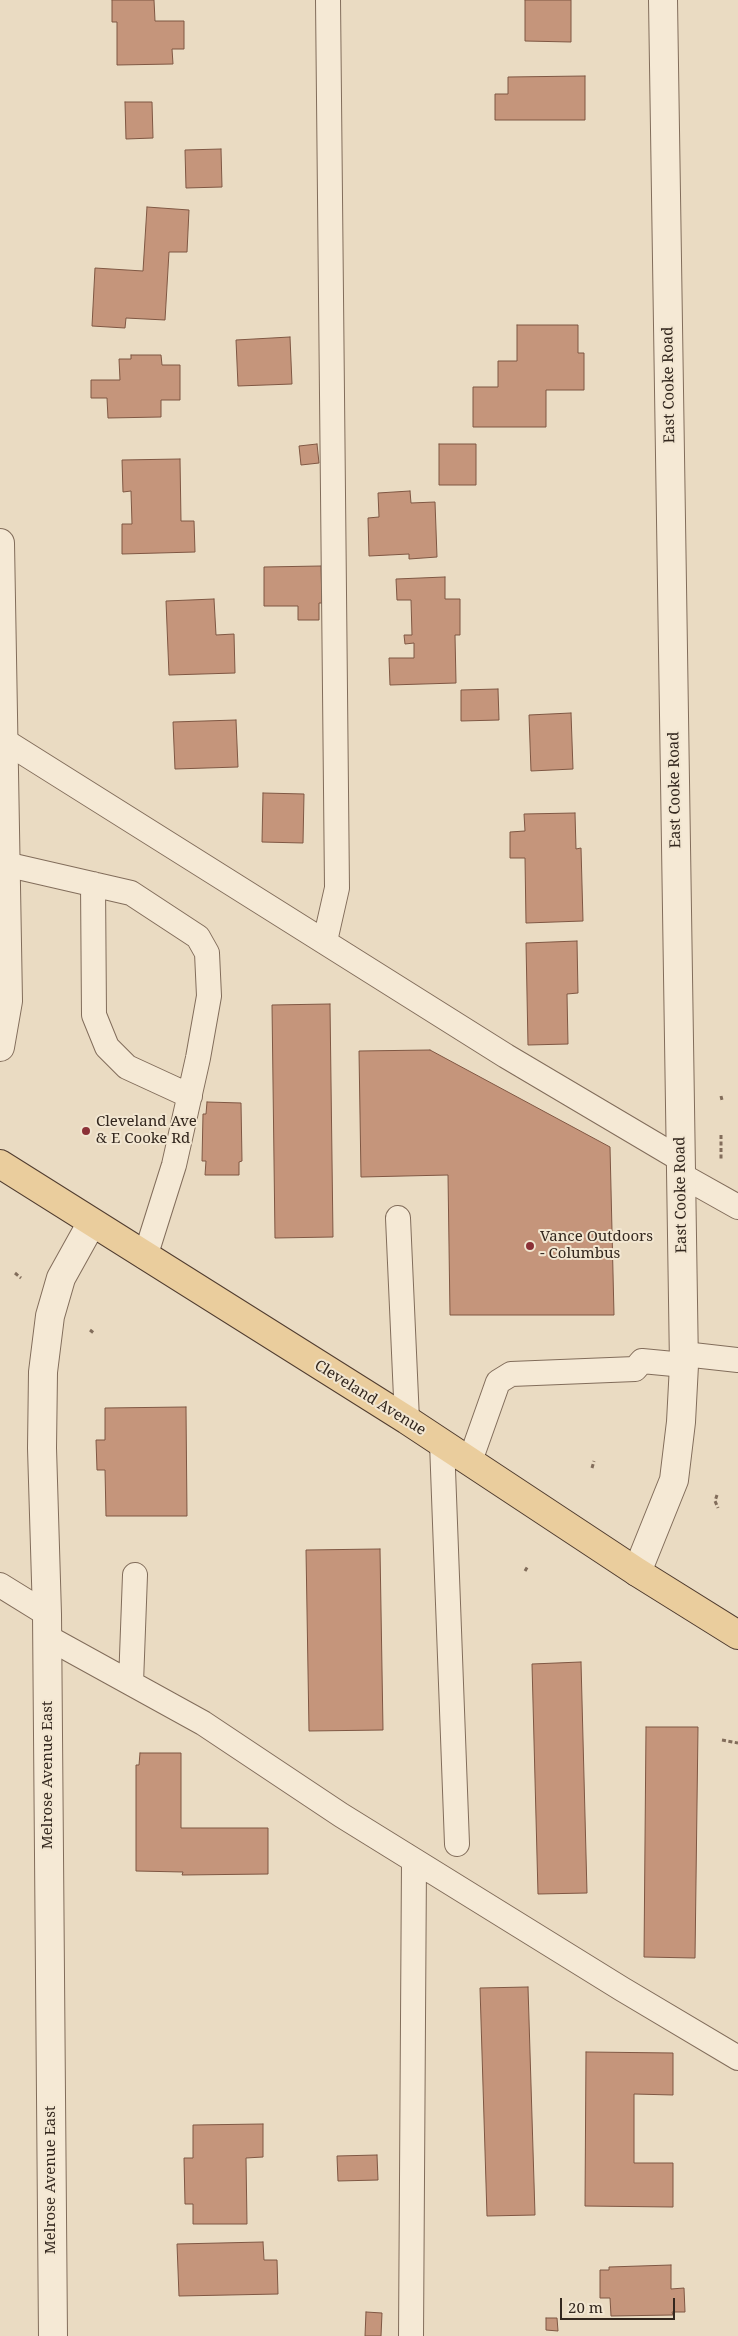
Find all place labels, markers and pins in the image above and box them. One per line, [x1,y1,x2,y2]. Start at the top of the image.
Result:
place label: Cleveland Ave & E Cooke Rd [96,1113,197,1148]
marker: Cleveland Ave & E Cooke Rd [80,1125,92,1137]
place label: Vance Outdoors - Columbus [540,1228,653,1263]
marker: Vance Outdoors - Columbus [524,1240,536,1252]

